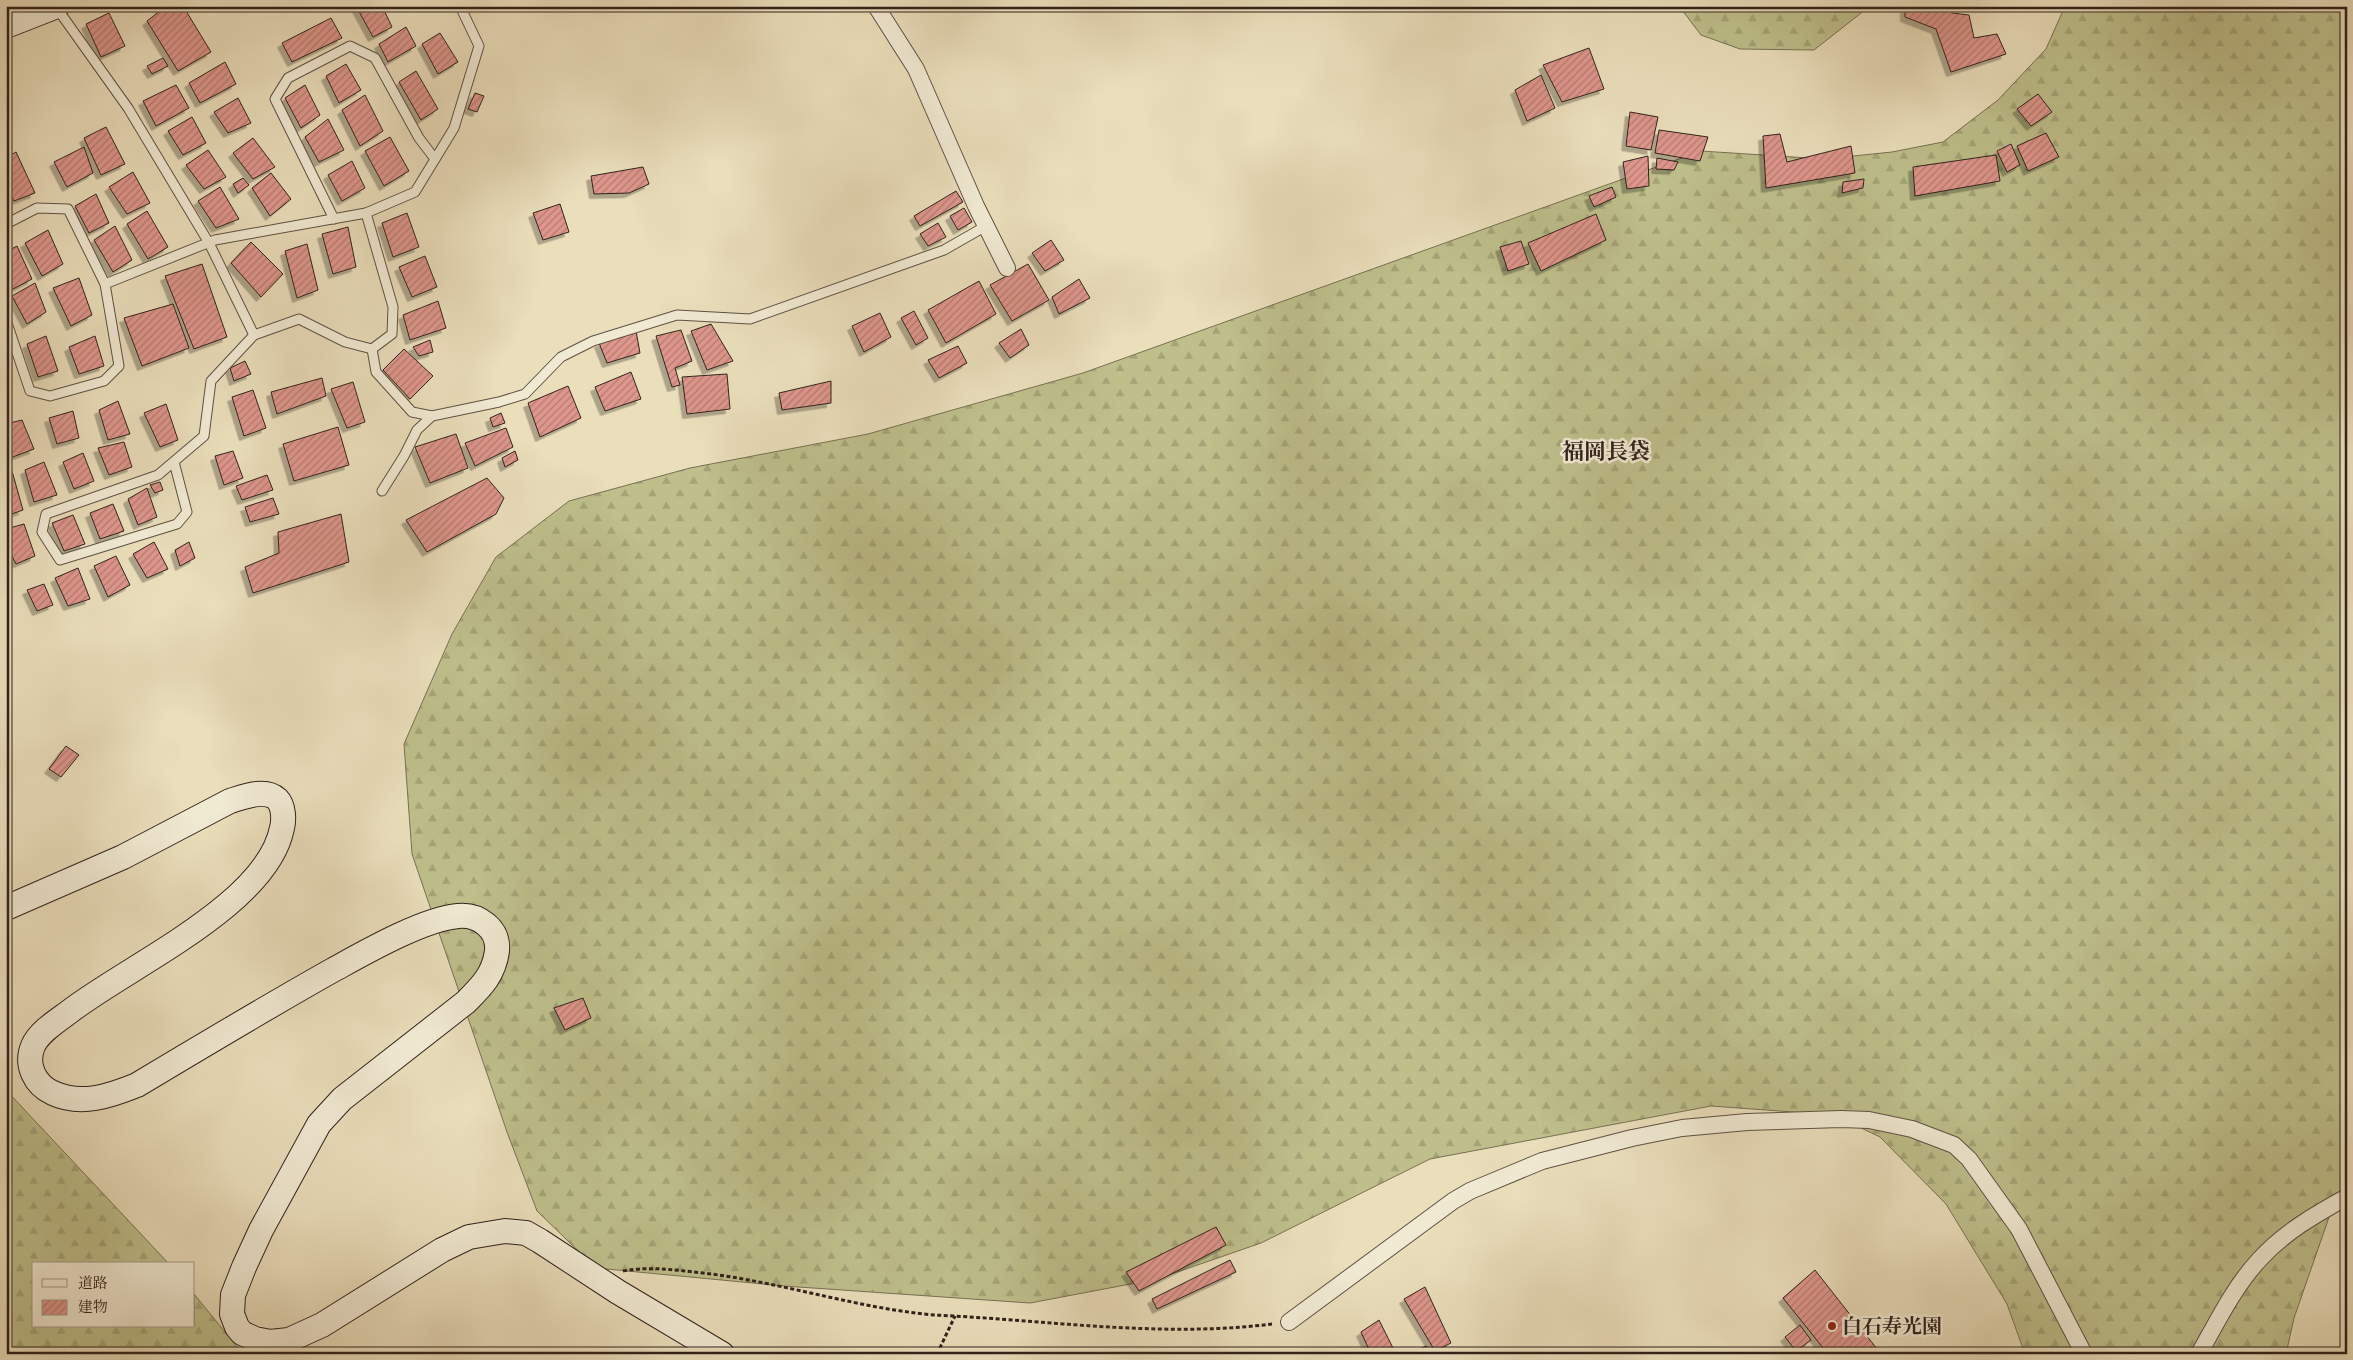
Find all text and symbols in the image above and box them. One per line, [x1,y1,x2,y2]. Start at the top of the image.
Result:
district label: 福岡長袋 [1562,438,1650,469]
legend [32,1262,195,1328]
text: 道路 [78,1274,108,1295]
text: 建物 [78,1298,108,1319]
place label: 白石寿光園 [1842,1314,1942,1342]
marker: 白石寿光園 [1826,1320,1838,1332]

